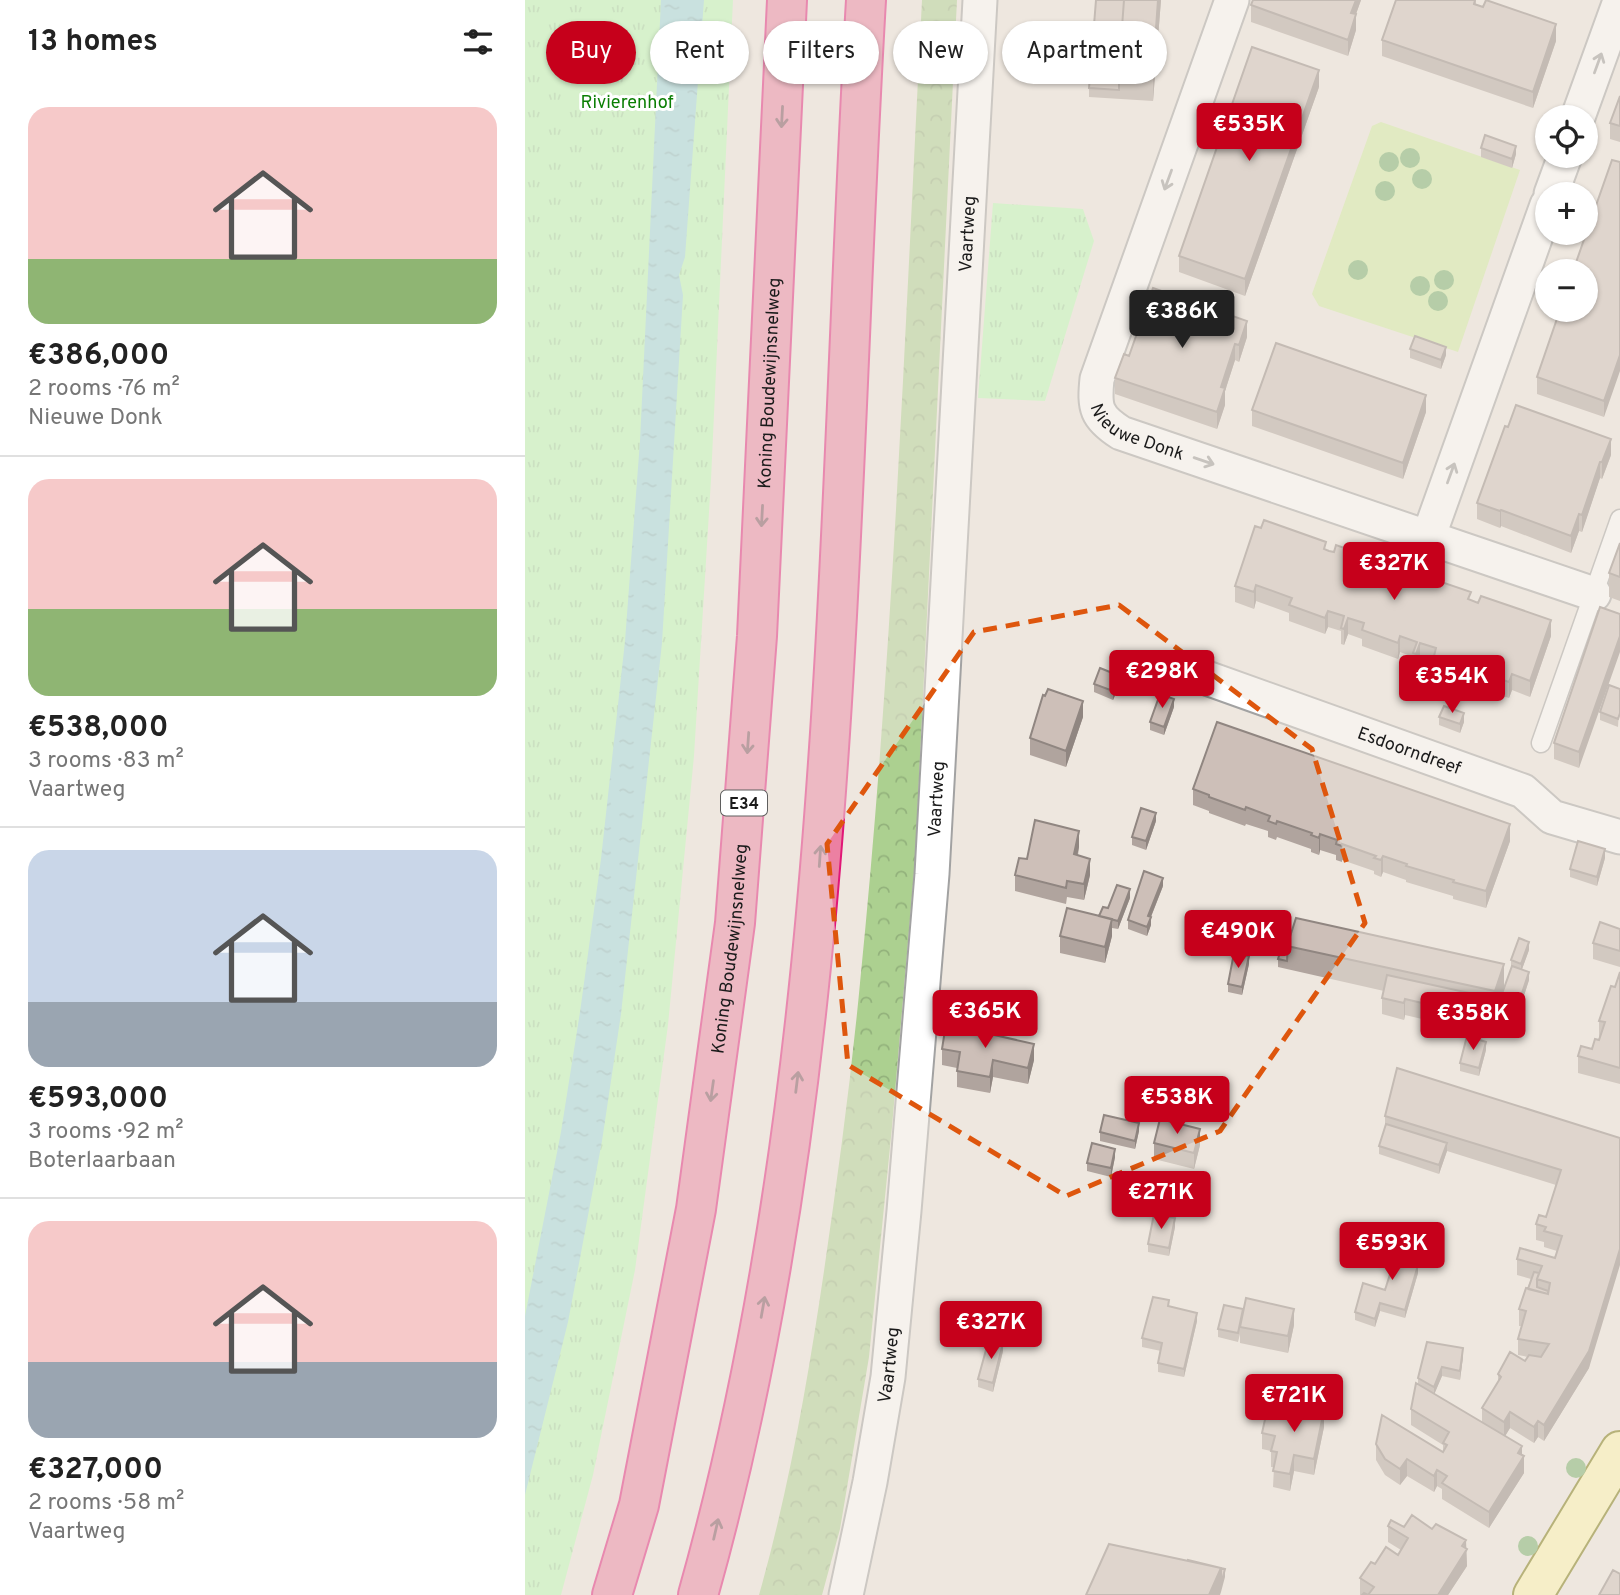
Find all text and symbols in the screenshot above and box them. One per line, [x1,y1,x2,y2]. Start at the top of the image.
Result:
chip: Buy [546,21,636,84]
chip: Rent [650,21,749,84]
chip: Filters [763,21,879,84]
chip: New [893,21,988,84]
chip: Apartment [1002,21,1167,84]
icon: filters [459,23,497,61]
text: 13 homes [28,24,158,61]
one-way arrow [1592,52,1605,74]
park label: Rivierenhof [580,92,674,115]
pin: €535K [1200,104,1298,163]
one-way arrow [775,105,788,128]
map controls [1535,105,1598,322]
button: locate [1535,105,1598,168]
text: €535K [1213,111,1285,140]
icon: home [200,152,326,278]
one-way arrow [1161,168,1173,190]
button: + [1535,182,1598,245]
street label: Vaartweg [955,195,982,273]
button: − [1535,259,1598,322]
street label: Koning Boudewijnsnelweg [754,277,787,489]
pin: €386K [1133,290,1231,350]
text: €386K [1145,298,1219,327]
text: €386,000 [28,338,169,375]
text: 2 rooms · 76 m² [28,375,180,404]
street label: Nieuwe Donk [1084,401,1187,467]
text: Nieuwe Donk [28,404,163,433]
one-way arrow [1193,456,1215,468]
one-way arrow [1446,463,1458,485]
one-way arrow [756,504,769,527]
icon: home [200,524,326,650]
pin: €327K [1345,542,1443,602]
text: €327K [1359,550,1429,579]
pin: €298K [1113,650,1211,710]
pin: €354K [1403,656,1501,715]
text: €298K [1125,658,1199,687]
text: €354K [1415,663,1489,692]
text: €538,000 [28,710,168,747]
street label: Esdoorndreef [1354,723,1464,781]
one-way arrow [741,731,754,753]
text: 3 rooms · 83 m² [28,747,184,776]
street label: Vaartweg [924,760,951,838]
text: Vaartweg [28,776,126,805]
road number: E34 [721,790,767,816]
street label: Koning Boudewijnsnelweg [707,843,754,1055]
one-way arrow [814,845,827,867]
icon: home [200,895,326,1021]
pin: €490K [1189,911,1287,970]
text: €490K [1200,918,1276,947]
pin: €365K [936,990,1034,1050]
pin: €358K [1424,992,1522,1052]
text: €365K [949,998,1021,1027]
text: €358K [1436,1000,1510,1029]
one-way arrow [790,1071,803,1094]
pin: €538K [1128,1076,1226,1136]
one-way arrow [705,1079,718,1102]
text: €593,000 [28,1081,168,1118]
text: €538K [1140,1084,1214,1113]
text: 3 rooms · 92 m² [28,1118,184,1147]
text: Boterlaarbaan [28,1147,176,1176]
pin: €271K [1112,1172,1210,1231]
text: €271K [1128,1179,1194,1208]
pin: €593K [1343,1222,1441,1282]
text: €593K [1356,1230,1428,1259]
icon: home [200,1266,326,1392]
one-way arrow [757,1296,770,1319]
pin: €327K [942,1302,1040,1361]
text: €327K [956,1309,1026,1338]
street label: Vaartweg [874,1326,906,1405]
pin: €721K [1245,1374,1343,1434]
text: €721K [1261,1382,1327,1411]
text: €327,000 [28,1452,163,1489]
text: 2 rooms · 58 m² [28,1489,184,1518]
text: Vaartweg [28,1518,126,1547]
one-way arrow [709,1518,723,1541]

